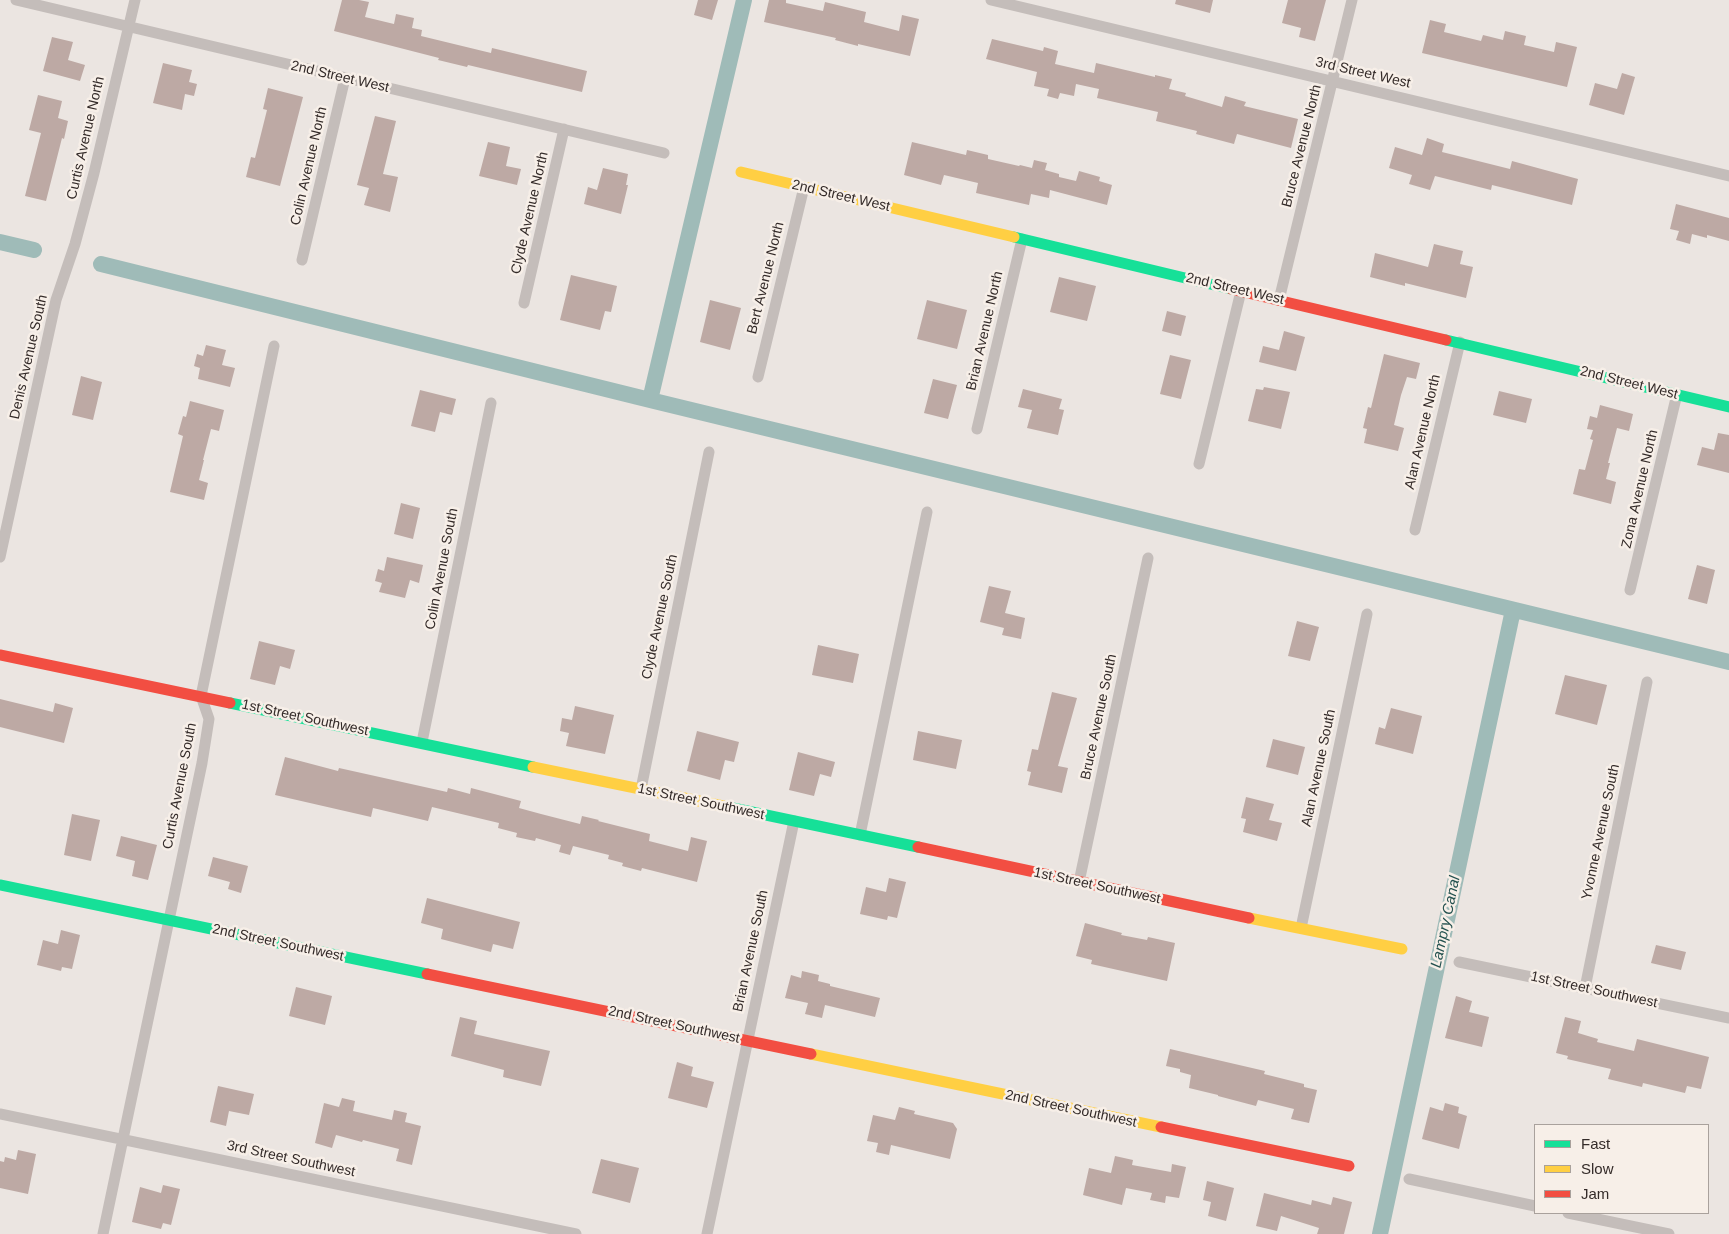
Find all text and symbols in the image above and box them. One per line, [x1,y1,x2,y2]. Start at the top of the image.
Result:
street label: 3rd Street West [1314,54,1412,92]
street label: 2nd Street West [289,58,391,96]
street label: Curtis Avenue North [64,75,108,201]
street label: Bruce Avenue North [1279,83,1325,209]
street label: Colin Avenue North [287,105,331,227]
street label: Clyde Avenue North [508,150,552,276]
street label: 2nd Street West [790,177,892,215]
street label: Bert Avenue North [744,220,788,336]
street label: Brian Avenue North [963,270,1007,392]
street label: 2nd Street West [1184,270,1286,308]
street label: Denis Avenue South [6,293,52,421]
street label: 2nd Street West [1578,363,1680,403]
street label: Alan Avenue North [1402,373,1444,491]
street label: Zona Avenue North [1618,428,1662,550]
street label: Colin Avenue South [422,507,462,631]
street label: Clyde Avenue South [639,553,681,681]
street label: Bruce Avenue South [1077,653,1121,781]
street label: 1st Street Southwest [240,696,370,740]
street label: Alan Avenue South [1298,708,1340,828]
street label: Curtis Avenue South [160,721,200,851]
street label: Yvonne Avenue South [1578,763,1624,901]
street label: 1st Street Southwest [636,780,766,824]
street label: 1st Street Southwest [1032,864,1162,908]
water label: Lampry Canal [1427,874,1465,970]
street label: Brian Avenue South [730,888,772,1014]
street label: 2nd Street Southwest [211,921,345,965]
street label: 1st Street Southwest [1529,968,1659,1012]
street label: 2nd Street Southwest [607,1003,741,1047]
street label: 2nd Street Southwest [1004,1087,1138,1131]
legend [1534,1124,1709,1214]
text: Fast [1581,1135,1610,1152]
street label: 3rd Street Southwest [225,1137,357,1181]
text: Slow [1581,1160,1614,1177]
text: Jam [1581,1185,1609,1202]

